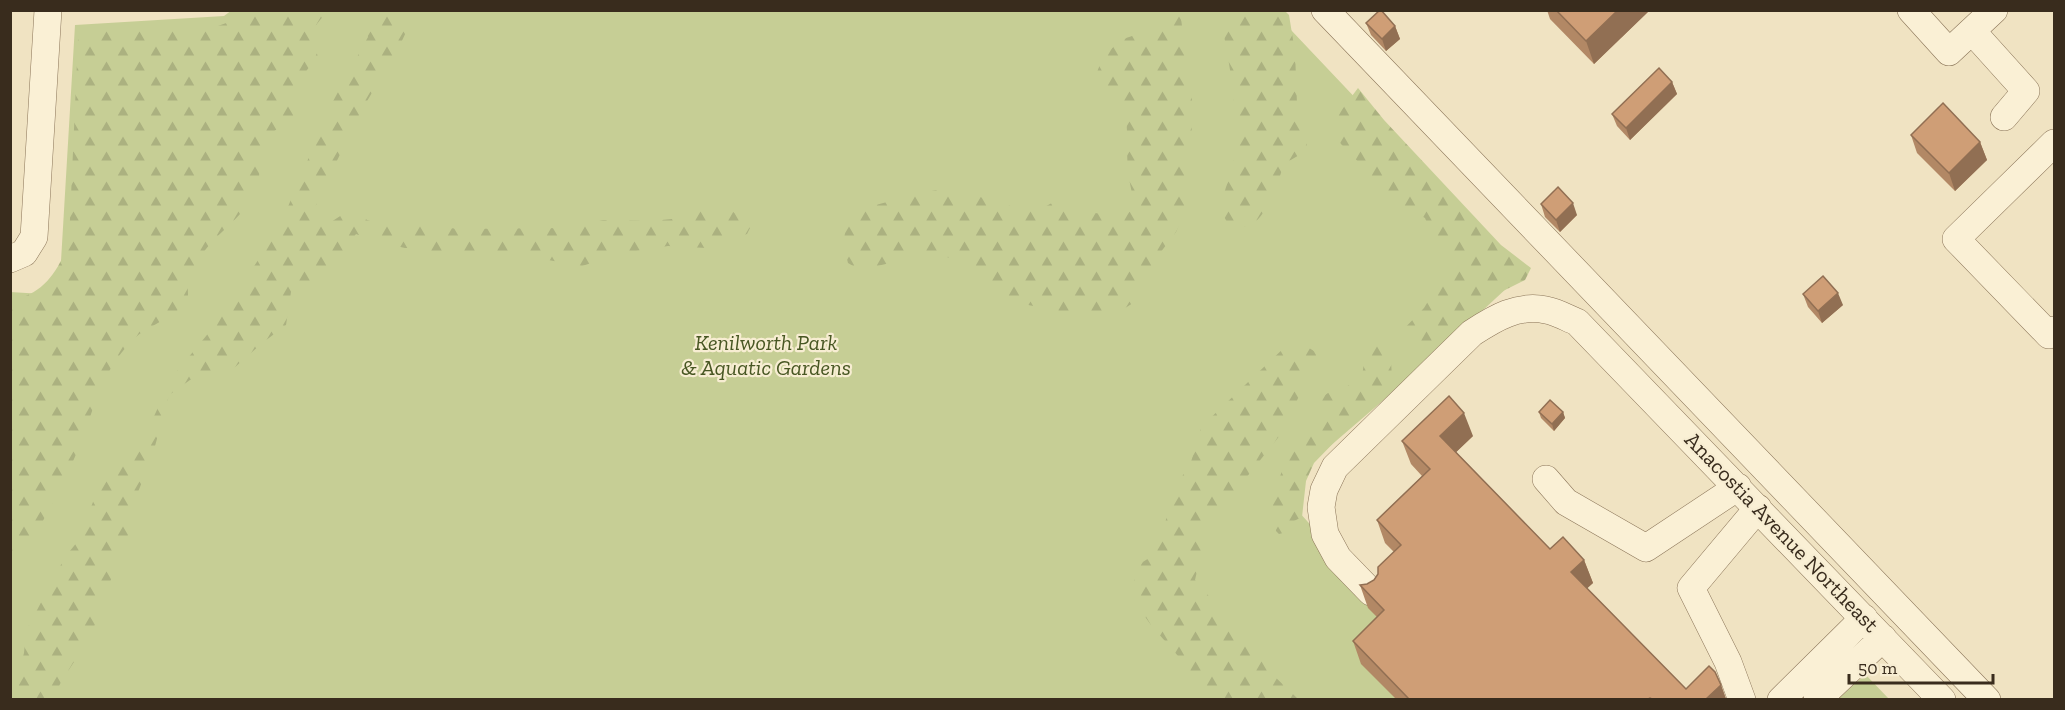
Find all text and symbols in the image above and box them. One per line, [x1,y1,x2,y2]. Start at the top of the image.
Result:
park label: Kenilworth Park & Aquatic Gardens [681,329,851,381]
street label: Anacostia Avenue Northeast [1679,426,1885,638]
scale bar [1849,647,1993,685]
text: 50 m [1858,657,1898,679]

